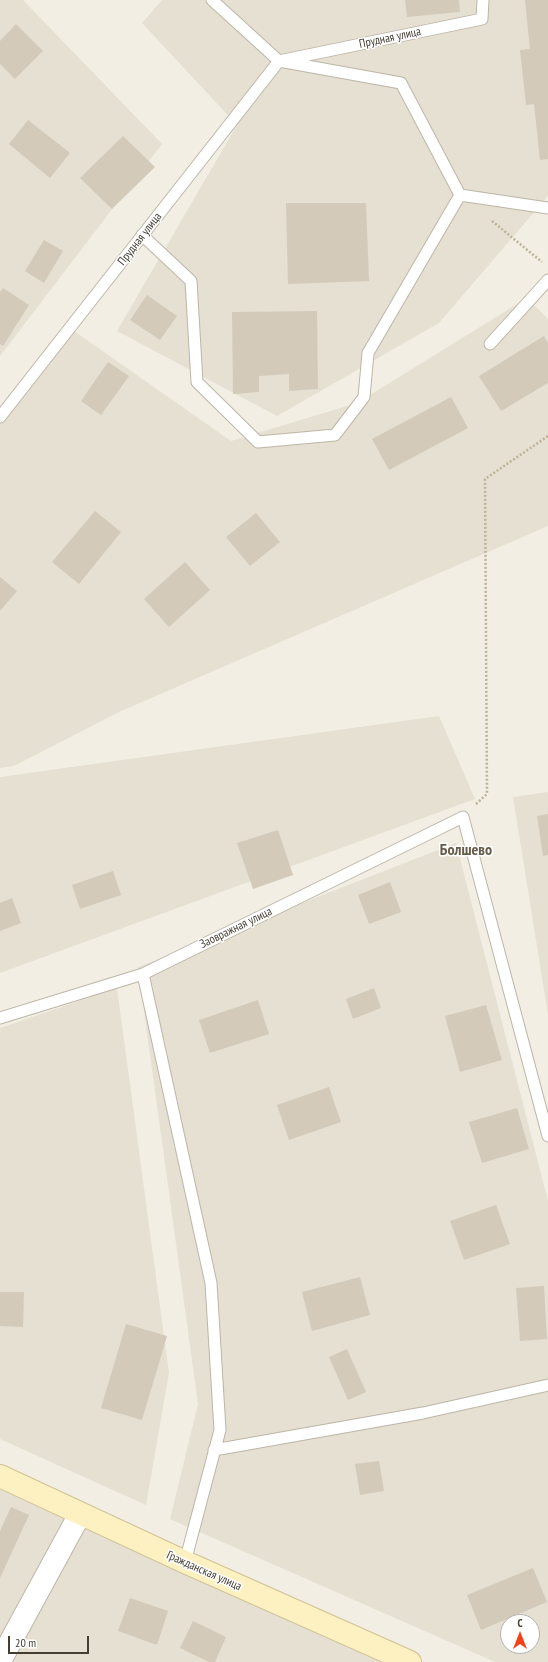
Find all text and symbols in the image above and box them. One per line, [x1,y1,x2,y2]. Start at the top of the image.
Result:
street label: Прудная улица [358,24,422,52]
street label: Прудная улица [115,210,165,268]
district label: Болшево [440,840,492,860]
street label: Заовражная улица [198,904,274,952]
street label: Гражданская улица [164,1548,244,1594]
north arrow [500,1614,540,1654]
text: С [517,1616,523,1630]
scale bar [10,1628,91,1654]
text: 20 m [15,1635,36,1650]

